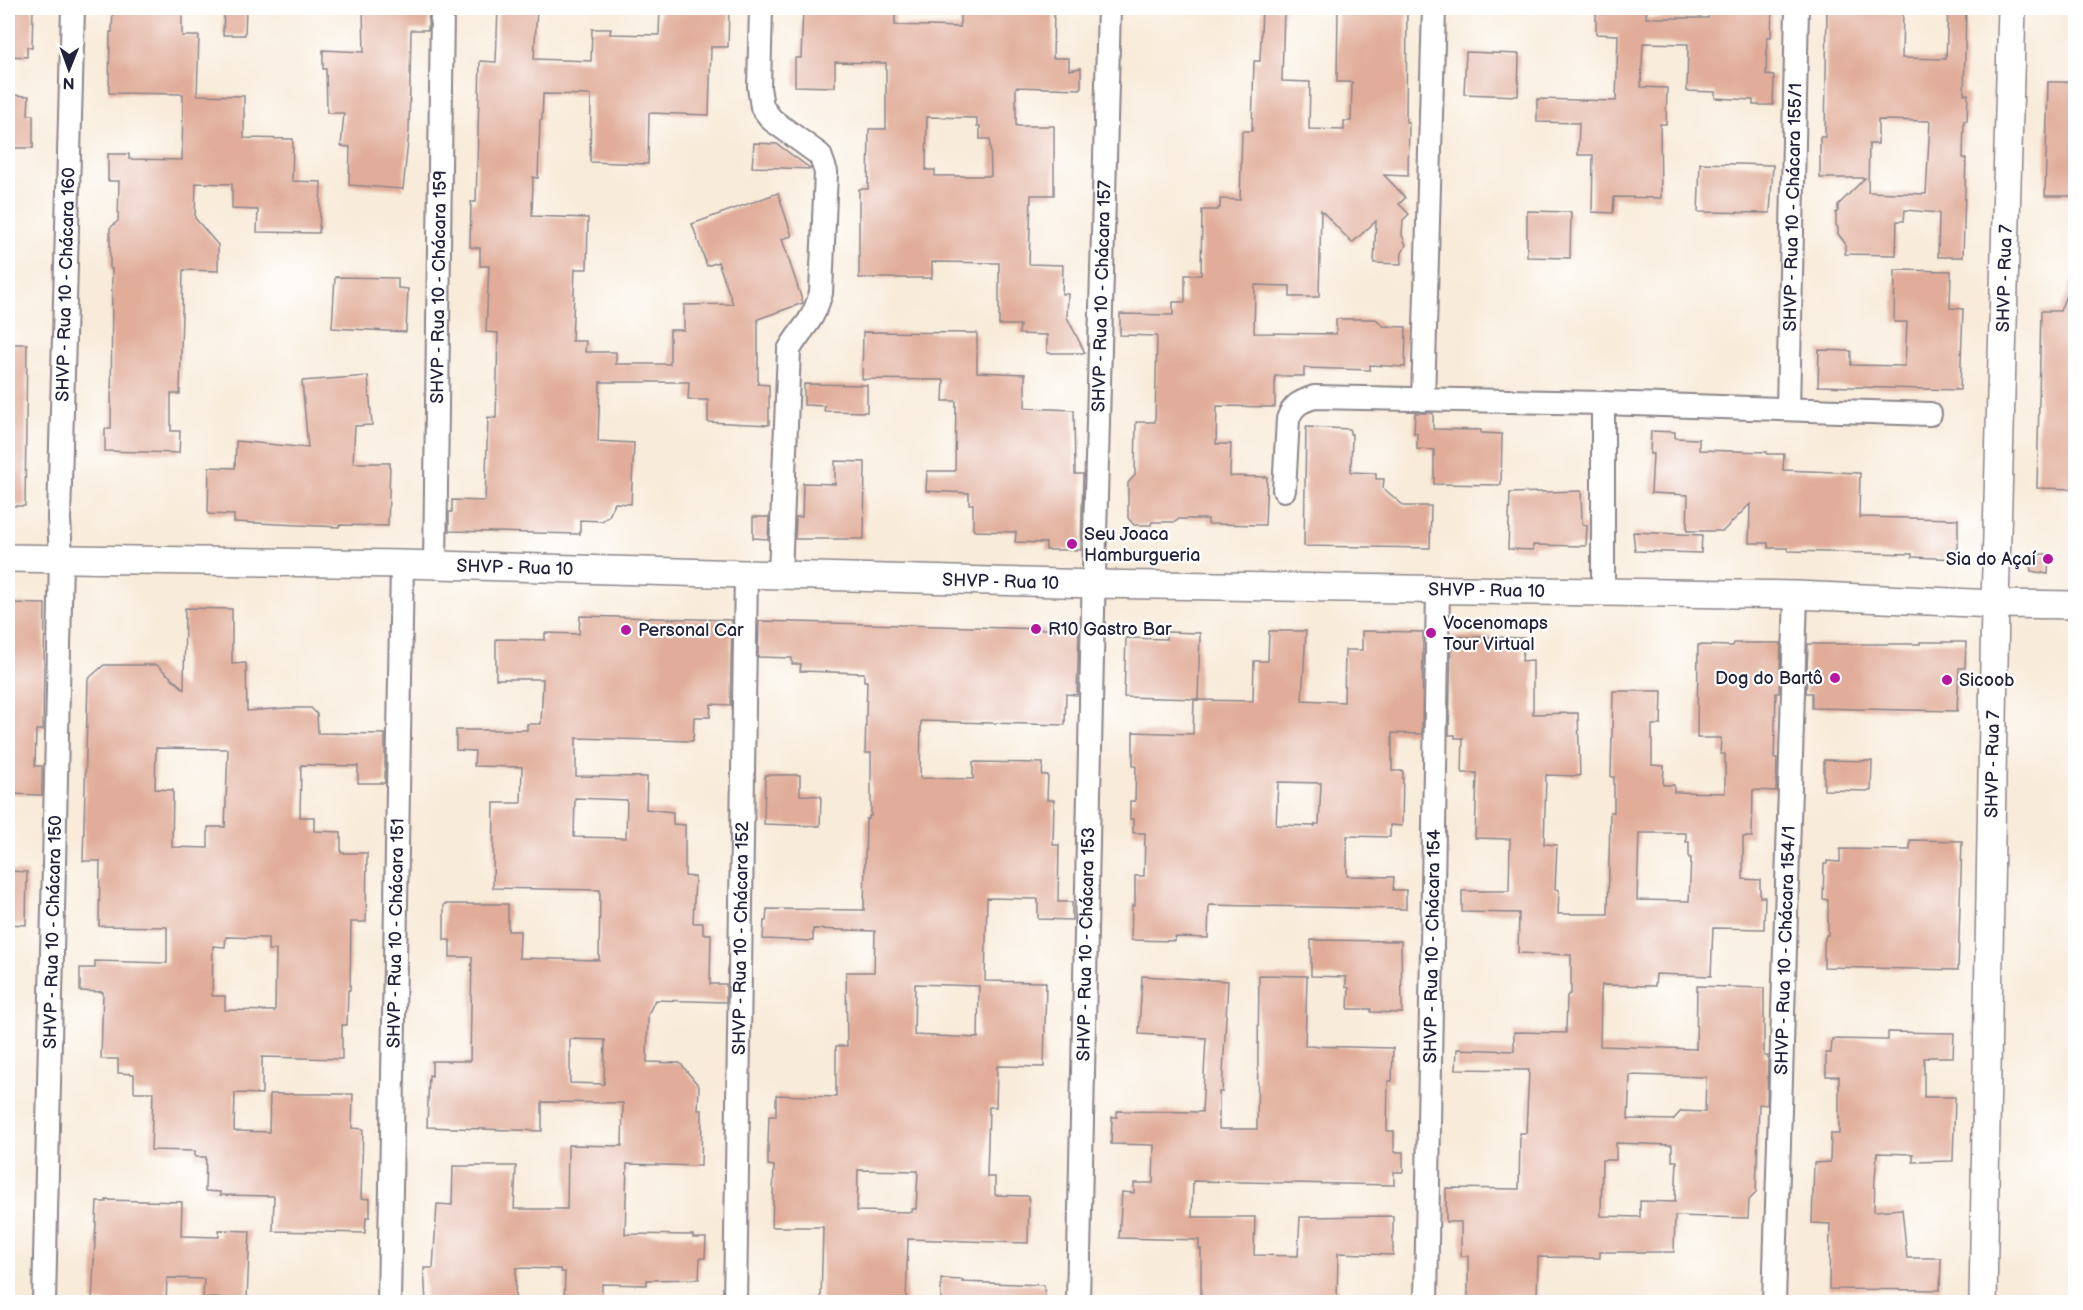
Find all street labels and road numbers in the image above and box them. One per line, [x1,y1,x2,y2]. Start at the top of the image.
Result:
street label: SHVP - Rua 10 - Chácara 155/1 [1779,83,1806,332]
street label: SHVP - Rua 10 - Chácara 160 [52,167,79,402]
street label: SHVP - Rua 10 - Chácara 159 [427,170,450,404]
street label: SHVP - Rua 10 - Chácara 157 [1088,180,1115,412]
street label: SHVP - Rua 7 [1992,224,2016,332]
street label: SHVP - Rua 10 [456,555,574,579]
street label: SHVP - Rua 10 [942,569,1059,593]
street label: SHVP - Rua 10 [1428,579,1545,602]
street label: SHVP - Rua 7 [1981,710,2004,818]
street label: SHVP - Rua 10 - Chácara 150 [39,815,66,1049]
street label: SHVP - Rua 10 - Chácara 151 [383,818,408,1048]
street label: SHVP - Rua 10 - Chácara 152 [728,821,753,1055]
street label: SHVP - Rua 10 - Chácara 154/1 [1771,825,1799,1075]
street label: SHVP - Rua 10 - Chácara 153 [1073,827,1099,1061]
street label: SHVP - Rua 10 - Chácara 154 [1420,829,1444,1063]

